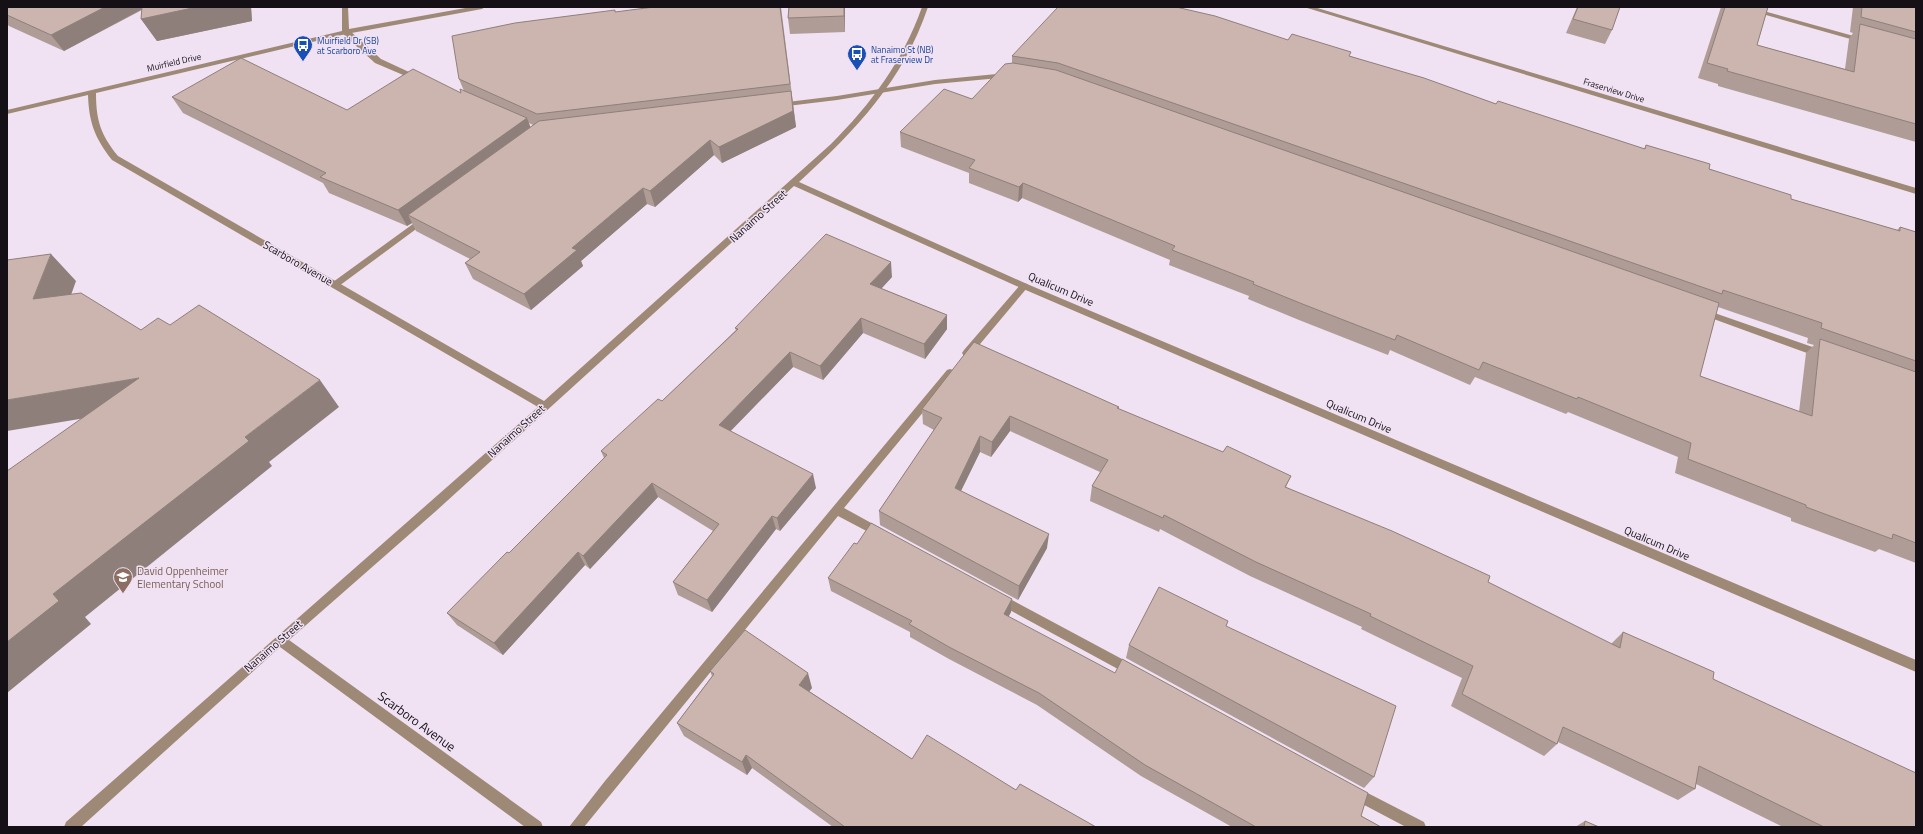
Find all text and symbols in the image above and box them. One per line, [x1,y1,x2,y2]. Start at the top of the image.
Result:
bus stop icon: Muirfield Dr (SB) at Scarboro Ave [292,34,314,62]
place label: Muirfield Dr (SB) at Scarboro Ave [317,34,379,57]
bus stop icon: Nanaimo St (NB) at Fraserview Dr [846,43,868,71]
place label: Nanaimo St (NB) at Fraserview Dr [871,43,933,66]
street label: Muirfield Drive [146,49,203,75]
street label: Fraserview Drive [1582,75,1647,106]
street label: Nanaimo Street [726,186,790,246]
street label: Scarboro Avenue [260,237,336,290]
street label: Qualicum Drive [1026,268,1097,310]
street label: Qualicum Drive [1324,395,1395,437]
street label: Nanaimo Street [484,401,548,461]
street label: Qualicum Drive [1622,522,1693,564]
place label: David Oppenheimer Elementary School [137,563,228,592]
school or university icon: David Oppenheimer Elementary School [112,566,134,594]
street label: Nanaimo Street [240,616,306,676]
street label: Scarboro Avenue [374,686,460,756]

